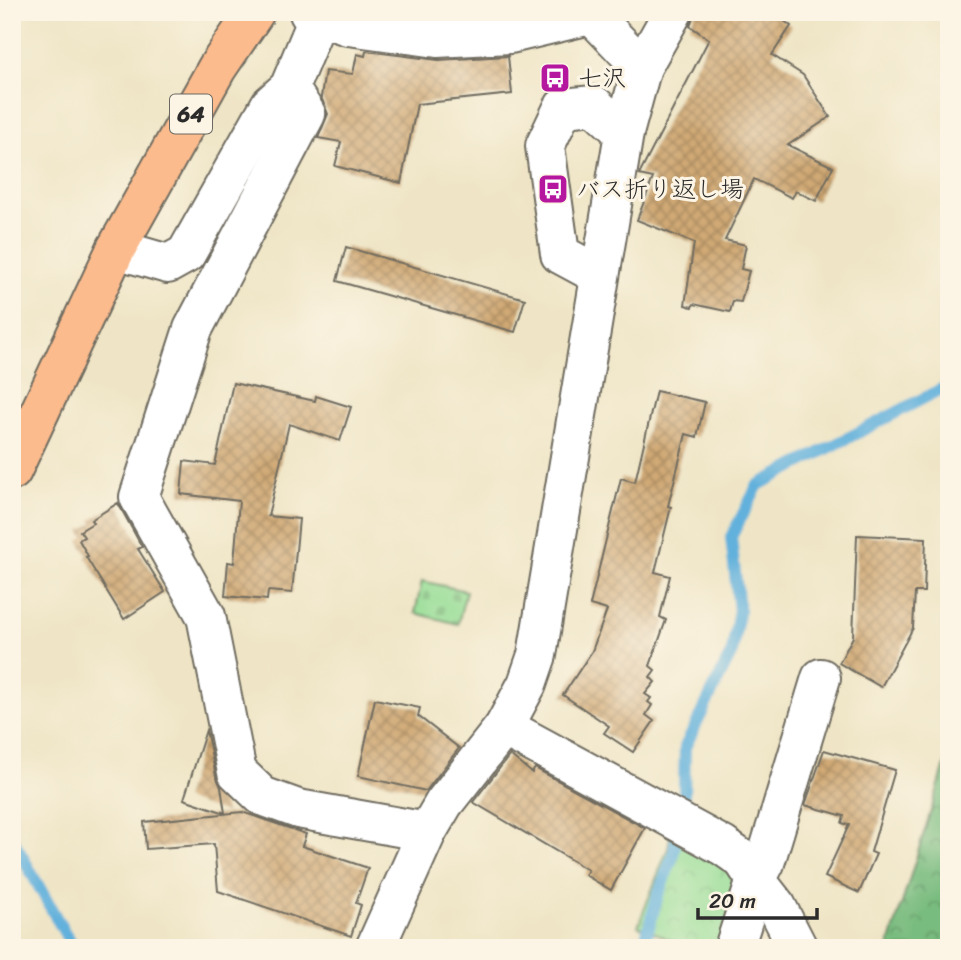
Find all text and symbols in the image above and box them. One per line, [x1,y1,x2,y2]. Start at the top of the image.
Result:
place label: 七沢 [578,57,626,99]
bus stop icon: 七沢 [538,61,572,95]
road number: 64 [170,94,212,134]
place label: バス折り返し場 [576,168,744,210]
bus stop icon: バス折り返し場 [536,172,570,206]
scale bar [698,876,818,920]
text: 20 m [709,882,756,920]

